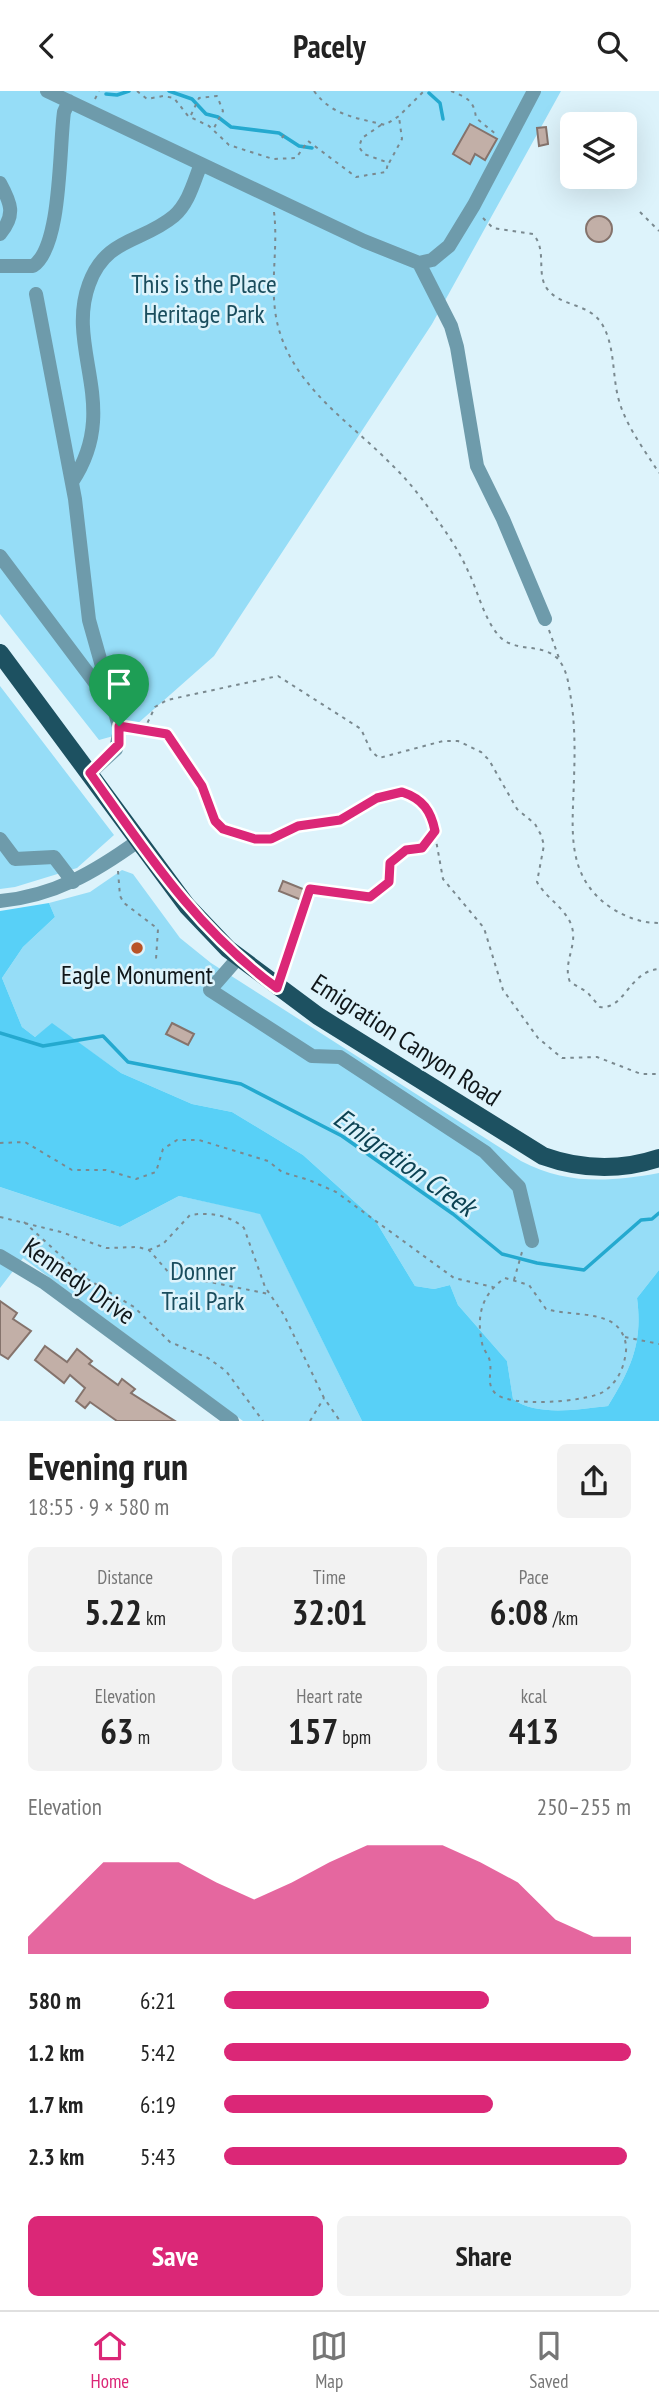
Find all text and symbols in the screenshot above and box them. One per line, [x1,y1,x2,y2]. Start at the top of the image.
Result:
text: Pacely [293,25,366,67]
icon: back [28,27,66,65]
icon: search [593,27,631,65]
map controls [560,112,637,189]
button: layers [560,112,637,189]
park label: This is the Place Heritage Park [131,267,277,330]
pin [89,654,149,726]
icon: arrive [100,665,138,703]
marker: Eagle Monument [129,940,145,956]
place label: Eagle Monument [61,958,213,991]
street label: Emigration Canyon Road [305,966,507,1113]
water label: Emigration Creek [327,1099,486,1226]
street label: Kennedy Drive [17,1230,142,1331]
park label: Donner Trail Park [162,1254,244,1317]
text: Evening run [28,1441,188,1490]
button: share [557,1444,631,1518]
text: 18:55 · 9 × 580 m [28,1492,169,1521]
text: Distance [97,1565,153,1589]
text: Time [313,1565,346,1589]
text: Pace [519,1565,549,1589]
text: 5.22 [84,1589,142,1635]
text: 32:01 [292,1589,367,1635]
text: 6:08 [490,1589,549,1635]
text: km [142,1606,166,1630]
text: /km [549,1606,578,1630]
text: Elevation [95,1684,156,1708]
text: Heart rate [296,1684,363,1708]
text: kcal [521,1684,547,1708]
text: 63 [100,1708,134,1754]
text: 157 [288,1708,338,1754]
text: 413 [509,1708,559,1754]
text: m [134,1725,150,1749]
text: bpm [338,1725,371,1749]
text: Elevation [28,1792,102,1821]
text: 250–255 m [537,1792,631,1821]
text: 580 m [28,1986,81,2015]
text: 6:21 [140,1986,176,2015]
text: 1.2 km [28,2038,84,2067]
text: 5:42 [140,2038,176,2067]
text: 1.7 km [28,2090,83,2119]
text: 6:19 [140,2090,176,2119]
text: 2.3 km [28,2142,84,2171]
text: 5:43 [140,2142,176,2171]
button: Save [28,2216,323,2296]
button: Share [337,2216,631,2296]
tab: Home [91,2327,129,2393]
tab: Map [310,2327,348,2393]
tab: Saved [529,2327,568,2393]

